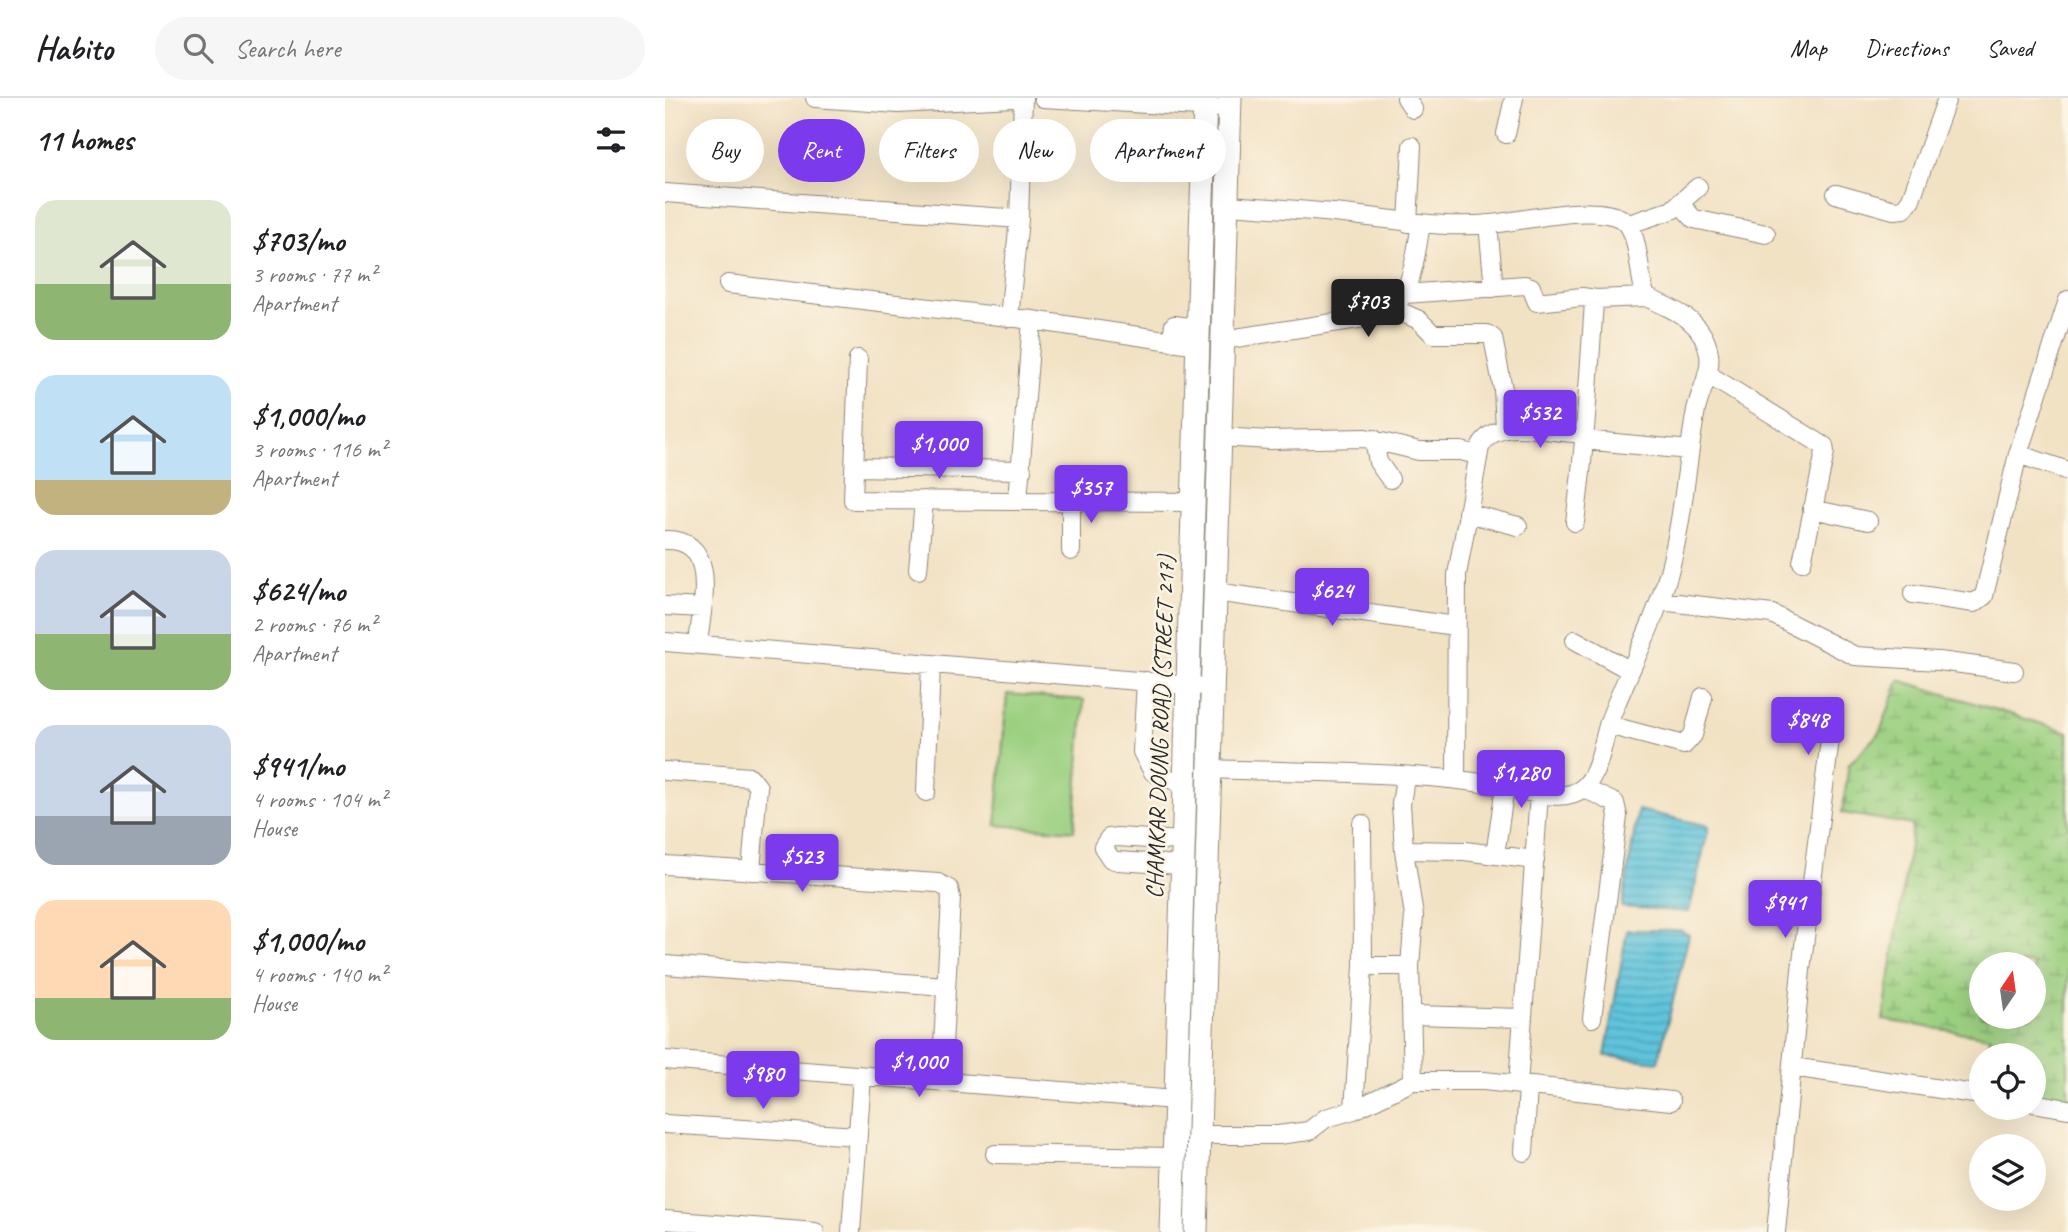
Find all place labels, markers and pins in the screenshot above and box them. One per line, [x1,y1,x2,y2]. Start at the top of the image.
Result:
pin: $703 [1327,280,1409,339]
pin: $532 [1499,390,1581,450]
pin: $1,000 [882,422,996,481]
pin: $357 [1050,466,1132,525]
pin: $624 [1291,568,1373,628]
pin: $848 [1767,698,1849,757]
pin: $1,280 [1464,750,1578,810]
pin: $523 [761,834,843,894]
pin: $941 [1744,880,1826,940]
pin: $1,000 [862,1040,976,1099]
pin: $980 [722,1052,804,1111]

